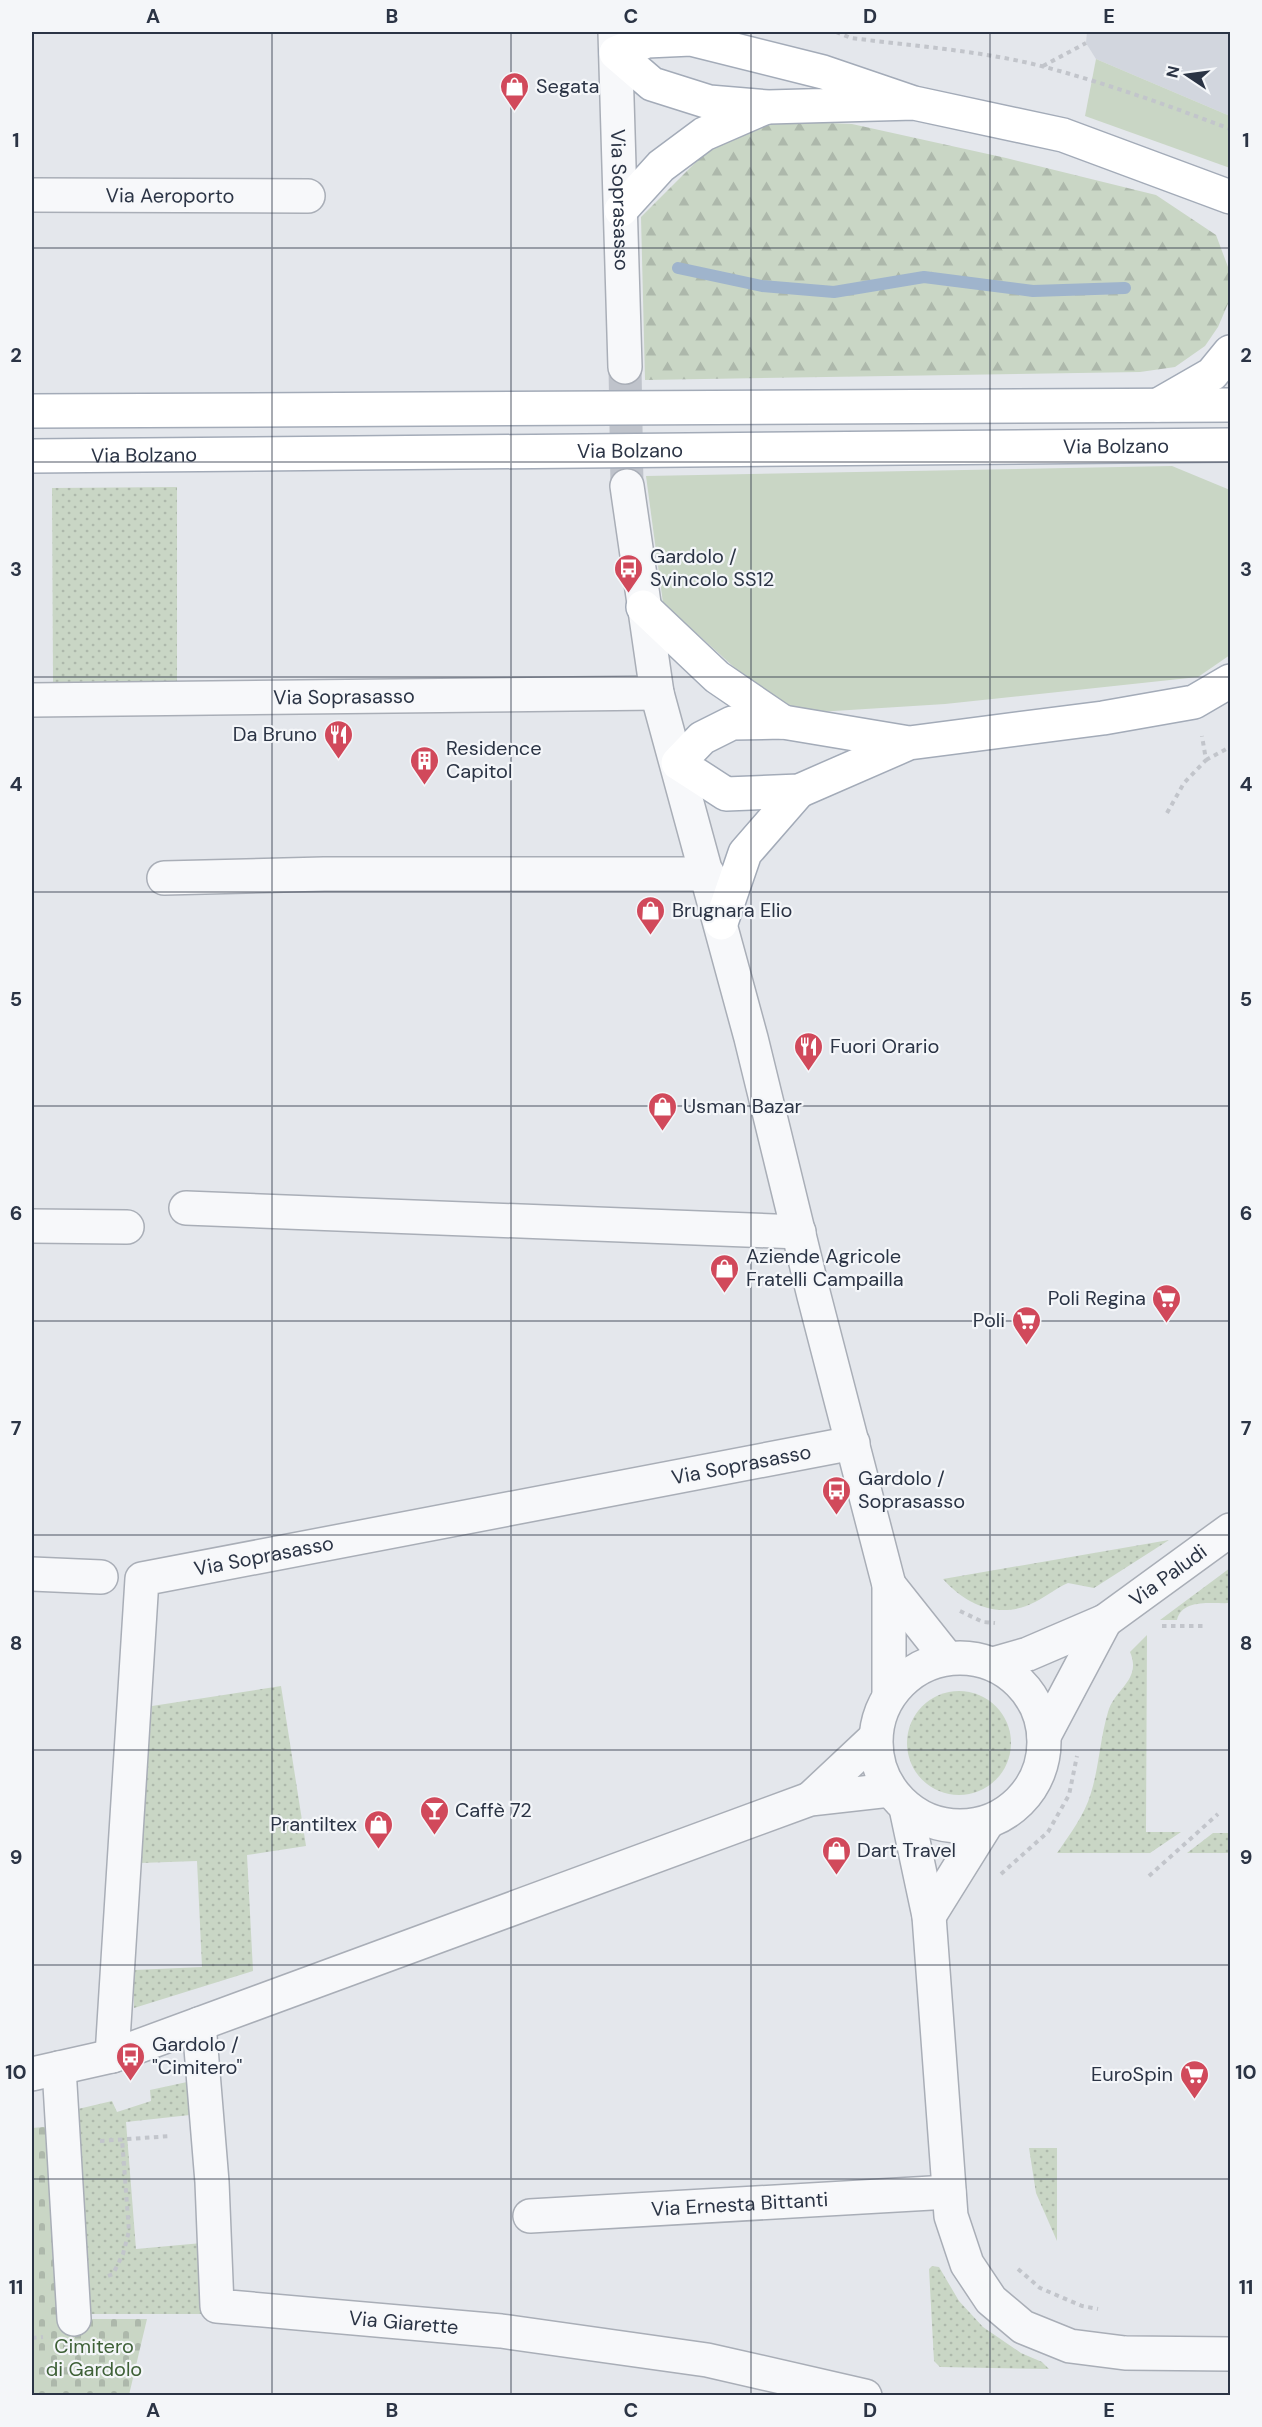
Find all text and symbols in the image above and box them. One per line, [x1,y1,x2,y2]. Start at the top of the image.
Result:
text: A [146,3,160,29]
text: B [386,3,398,29]
text: C [624,3,638,29]
text: D [863,3,877,29]
text: E [1103,3,1115,29]
north arrow [1157,45,1217,105]
text: N [1161,64,1184,80]
shop icon: Segata [499,70,531,112]
place label: Segata [536,73,599,99]
text: 1 [12,127,20,153]
text: 1 [1242,127,1250,153]
street label: Via Soprasasso [605,129,635,271]
street label: Via Aeroporto [106,182,234,209]
text: 2 [10,342,22,368]
text: 2 [1240,342,1252,368]
street label: Via Bolzano [1063,433,1169,460]
street label: Via Bolzano [577,437,683,464]
street label: Via Bolzano [91,441,197,468]
place label: Gardolo / Svincolo SS12 [650,543,774,592]
bus stop icon: Gardolo / Svincolo SS12 [613,552,645,594]
text: 3 [10,556,22,582]
text: 3 [1240,556,1252,582]
street label: Via Soprasasso [273,683,415,710]
restaurant icon: Da Bruno [322,718,354,760]
place label: Da Bruno [233,721,317,747]
place label: Residence Capitol [446,735,542,784]
building icon: Residence Capitol [409,744,441,786]
text: 4 [10,771,23,797]
text: 4 [1240,771,1253,797]
shop icon: Brugnara Elio [635,894,667,936]
place label: Brugnara Elio [672,897,792,923]
text: 5 [10,986,22,1012]
text: 5 [1240,986,1252,1012]
restaurant icon: Fuori Orario [793,1030,825,1072]
place label: Fuori Orario [830,1033,939,1059]
shop icon: Usman Bazar [646,1090,678,1132]
place label: Usman Bazar [683,1093,802,1119]
text: 6 [10,1200,22,1226]
text: 6 [1240,1200,1252,1226]
place label: Aziende Agricole Fratelli Campailla [746,1243,904,1292]
shop icon: Aziende Agricole Fratelli Campailla [709,1252,741,1294]
supermarket icon: Poli Regina [1151,1282,1183,1324]
place label: Poli Regina [1048,1285,1146,1311]
supermarket icon: Poli [1010,1304,1042,1346]
place label: Poli [973,1307,1005,1333]
text: 7 [11,1415,22,1441]
text: 7 [1241,1415,1252,1441]
street label: Via Soprasasso [669,1438,813,1490]
place label: Gardolo / Soprasasso [858,1465,965,1514]
bus stop icon: Gardolo / Soprasasso [821,1474,853,1516]
street label: Via Soprasasso [192,1530,336,1582]
street label: Via Paludi [1124,1538,1212,1612]
text: 8 [10,1630,22,1656]
text: 8 [1240,1630,1252,1656]
bar icon: Caffè 72 [418,1794,450,1836]
place label: Caffè 72 [455,1797,532,1823]
shop icon: Prantiltex [362,1808,394,1850]
place label: Prantiltex [270,1811,357,1837]
shop icon: Dart Travel [820,1834,852,1876]
place label: Dart Travel [857,1837,956,1863]
text: 9 [10,1844,22,1870]
text: 9 [1240,1844,1252,1870]
place label: Gardolo / "Cimitero" [152,2031,243,2080]
bus stop icon: Gardolo / "Cimitero" [115,2040,147,2082]
supermarket icon: EuroSpin [1178,2058,1210,2100]
text: 10 [5,2059,27,2085]
text: 10 [1235,2059,1257,2085]
place label: EuroSpin [1091,2061,1173,2087]
street label: Via Ernesta Bittanti [650,2186,829,2222]
text: 11 [9,2274,23,2300]
text: 11 [1239,2274,1253,2300]
street label: Via Giarette [348,2305,460,2340]
park label: Cimitero di Gardolo [46,2333,142,2382]
text: A [146,2397,160,2423]
text: B [386,2397,398,2423]
text: C [624,2397,638,2423]
text: D [863,2397,877,2423]
text: E [1103,2397,1115,2423]

